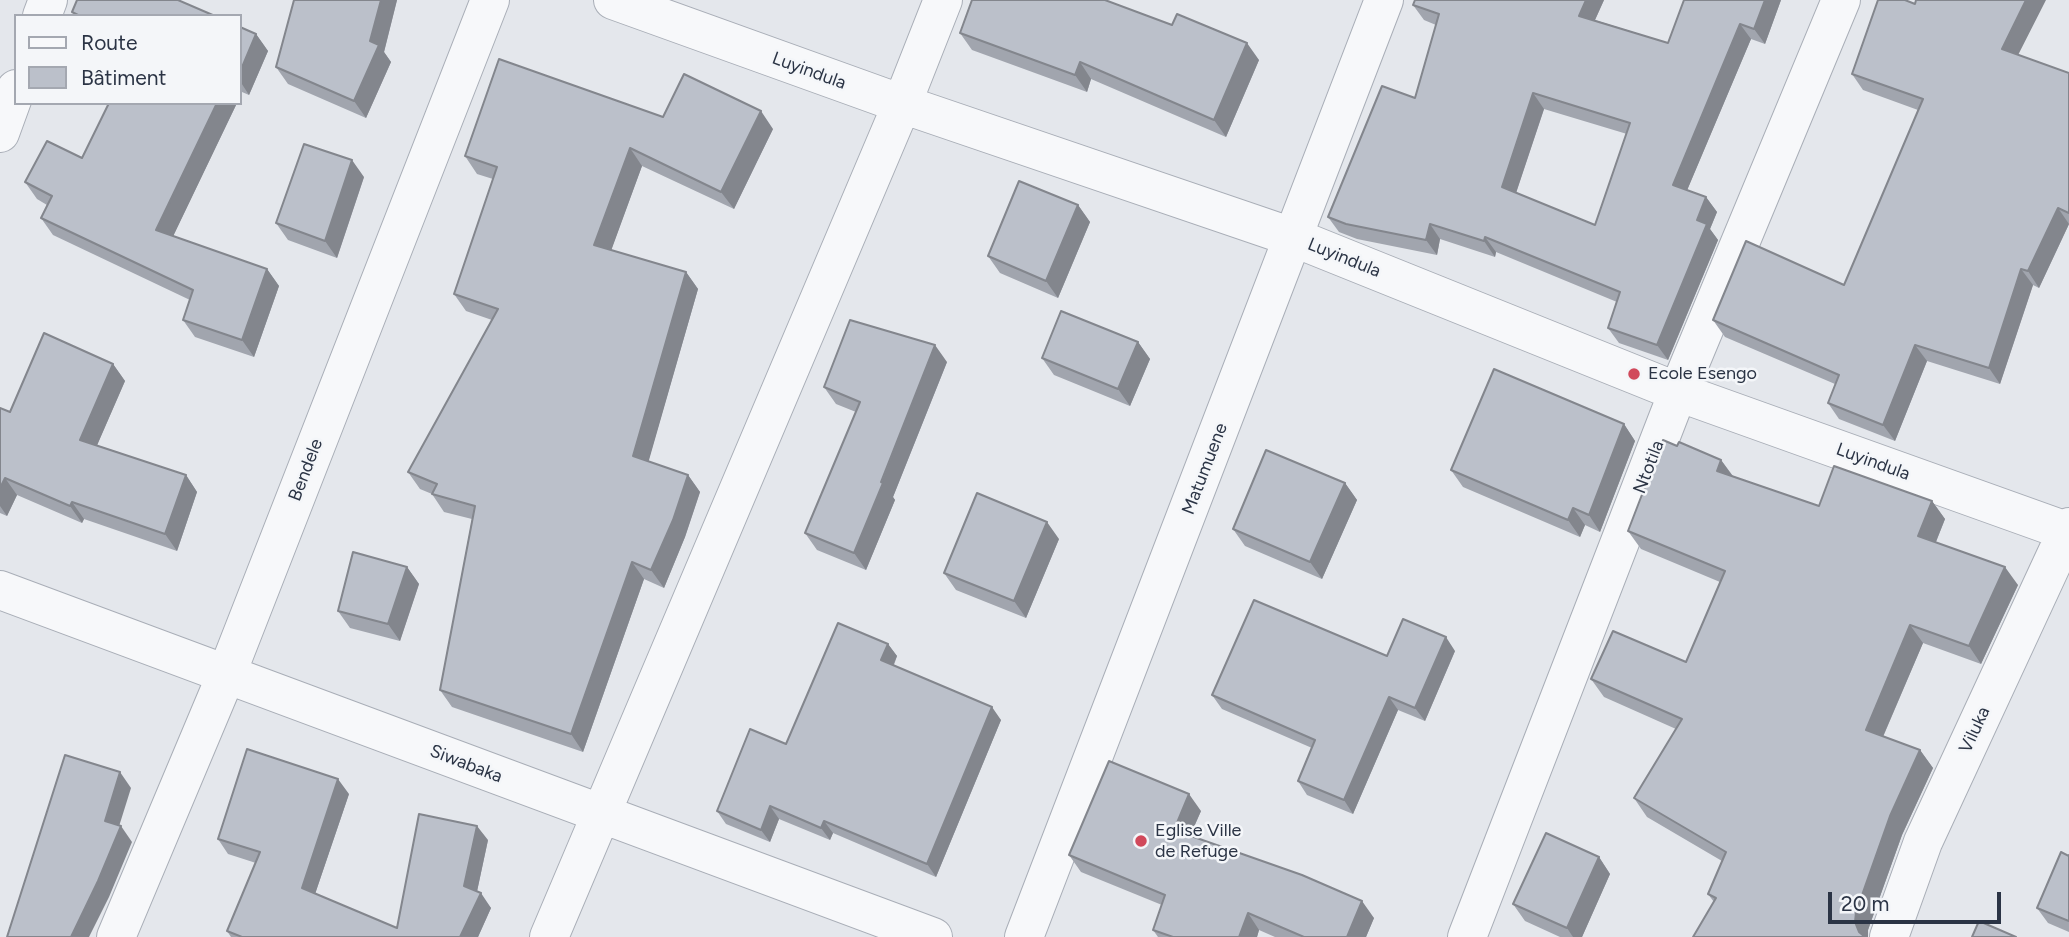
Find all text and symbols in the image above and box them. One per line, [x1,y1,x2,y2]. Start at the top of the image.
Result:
legend [14,14,242,105]
text: Route [81,30,137,55]
street label: Luyindula [769,48,849,94]
text: Bâtiment [81,65,166,90]
street label: Luyindula [1304,234,1384,282]
place label: Ecole Esengo [1648,363,1757,385]
marker: Ecole Esengo [1626,366,1642,382]
street label: Matumuene [1178,420,1232,518]
street label: Bendele [284,436,328,504]
street label: Ntotila [1629,437,1669,497]
street label: Luyindula [1833,439,1913,485]
street label: Viluka [1955,704,1995,756]
street label: Siwabaka [427,740,505,788]
place label: Eglise Ville de Refuge [1155,820,1241,862]
marker: Eglise Ville de Refuge [1133,833,1149,849]
scale bar [1831,878,2004,922]
text: 20 m [1841,891,1889,916]

